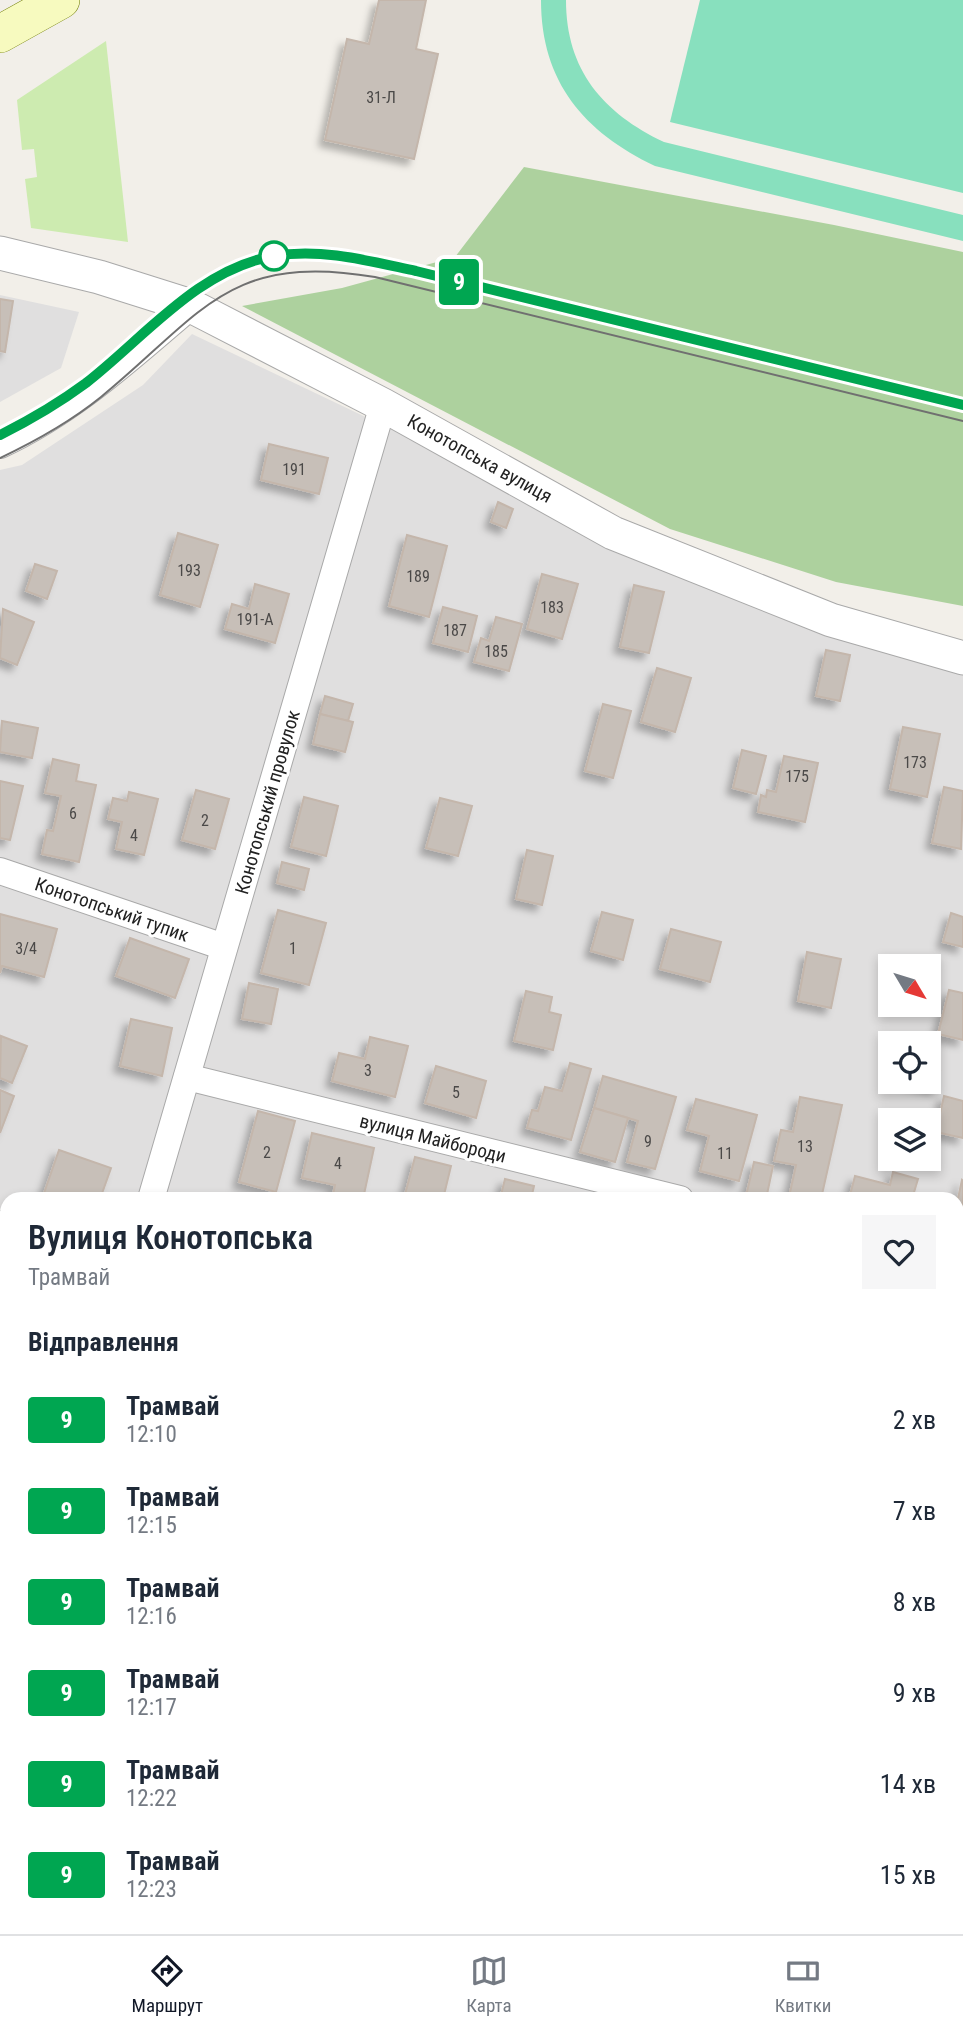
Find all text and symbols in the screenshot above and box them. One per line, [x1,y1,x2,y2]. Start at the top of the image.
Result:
house number: 31-Л [366,88,396,107]
unlabelled marker [259,241,289,271]
line badge: 9 [436,259,482,305]
text: 9 [453,268,465,296]
street label: Конотопська вулиця [403,409,556,508]
house number: 191 [282,460,306,479]
house number: 193 [177,561,201,580]
house number: 189 [406,567,430,586]
house number: 183 [540,598,564,617]
house number: 191-А [237,610,273,629]
house number: 187 [443,621,467,640]
house number: 185 [484,642,508,661]
street label: Конотопський провулок [230,707,305,897]
house number: 173 [903,753,927,772]
house number: 175 [785,767,809,786]
house number: 6 [69,804,77,823]
house number: 2 [201,811,209,830]
house number: 4 [130,826,138,845]
street label: Конотопський тупик [32,872,192,947]
house number: 3/4 [15,939,37,958]
house number: 1 [289,939,297,958]
north arrow [878,954,942,1017]
map controls [878,954,941,1171]
button: locate [878,1031,941,1094]
house number: 3 [364,1061,372,1080]
house number: 5 [452,1083,460,1102]
button: layers [878,1108,941,1171]
street label: вулиця Майбороди [357,1109,508,1168]
house number: 9 [644,1132,652,1151]
house number: 13 [797,1137,813,1156]
house number: 2 [263,1143,271,1162]
house number: 11 [717,1144,733,1163]
house number: 4 [334,1154,342,1173]
button: heart [862,1215,936,1289]
text: Вулиця Конотопська [28,1218,313,1257]
text: Трамвай [28,1264,110,1291]
text: Відправлення [28,1327,179,1357]
text: Трамвай [126,1391,220,1421]
text: 2 хв [893,1405,936,1435]
text: 9 [60,1406,73,1434]
text: 12:10 [126,1421,177,1448]
text: Трамвай [126,1482,220,1512]
text: 7 хв [893,1496,936,1526]
text: 9 [60,1497,73,1525]
text: 12:15 [126,1512,177,1539]
text: Трамвай [126,1573,220,1603]
text: 8 хв [893,1587,936,1617]
text: 9 [60,1588,73,1616]
text: 12:16 [126,1603,177,1630]
text: Трамвай [126,1664,220,1694]
text: 9 хв [893,1678,936,1708]
text: 9 [60,1679,73,1707]
text: 12:17 [126,1694,177,1721]
text: Трамвай [126,1755,220,1785]
text: 14 хв [880,1769,936,1799]
text: 9 [60,1770,73,1798]
text: 12:22 [126,1785,177,1812]
text: Трамвай [126,1846,220,1876]
text: 15 хв [880,1860,936,1890]
text: 9 [60,1861,73,1889]
text: 12:23 [126,1876,177,1903]
tab: Маршрут [132,1952,203,2017]
tab: Карта [466,1952,512,2017]
tab: Квитки [775,1952,831,2017]

